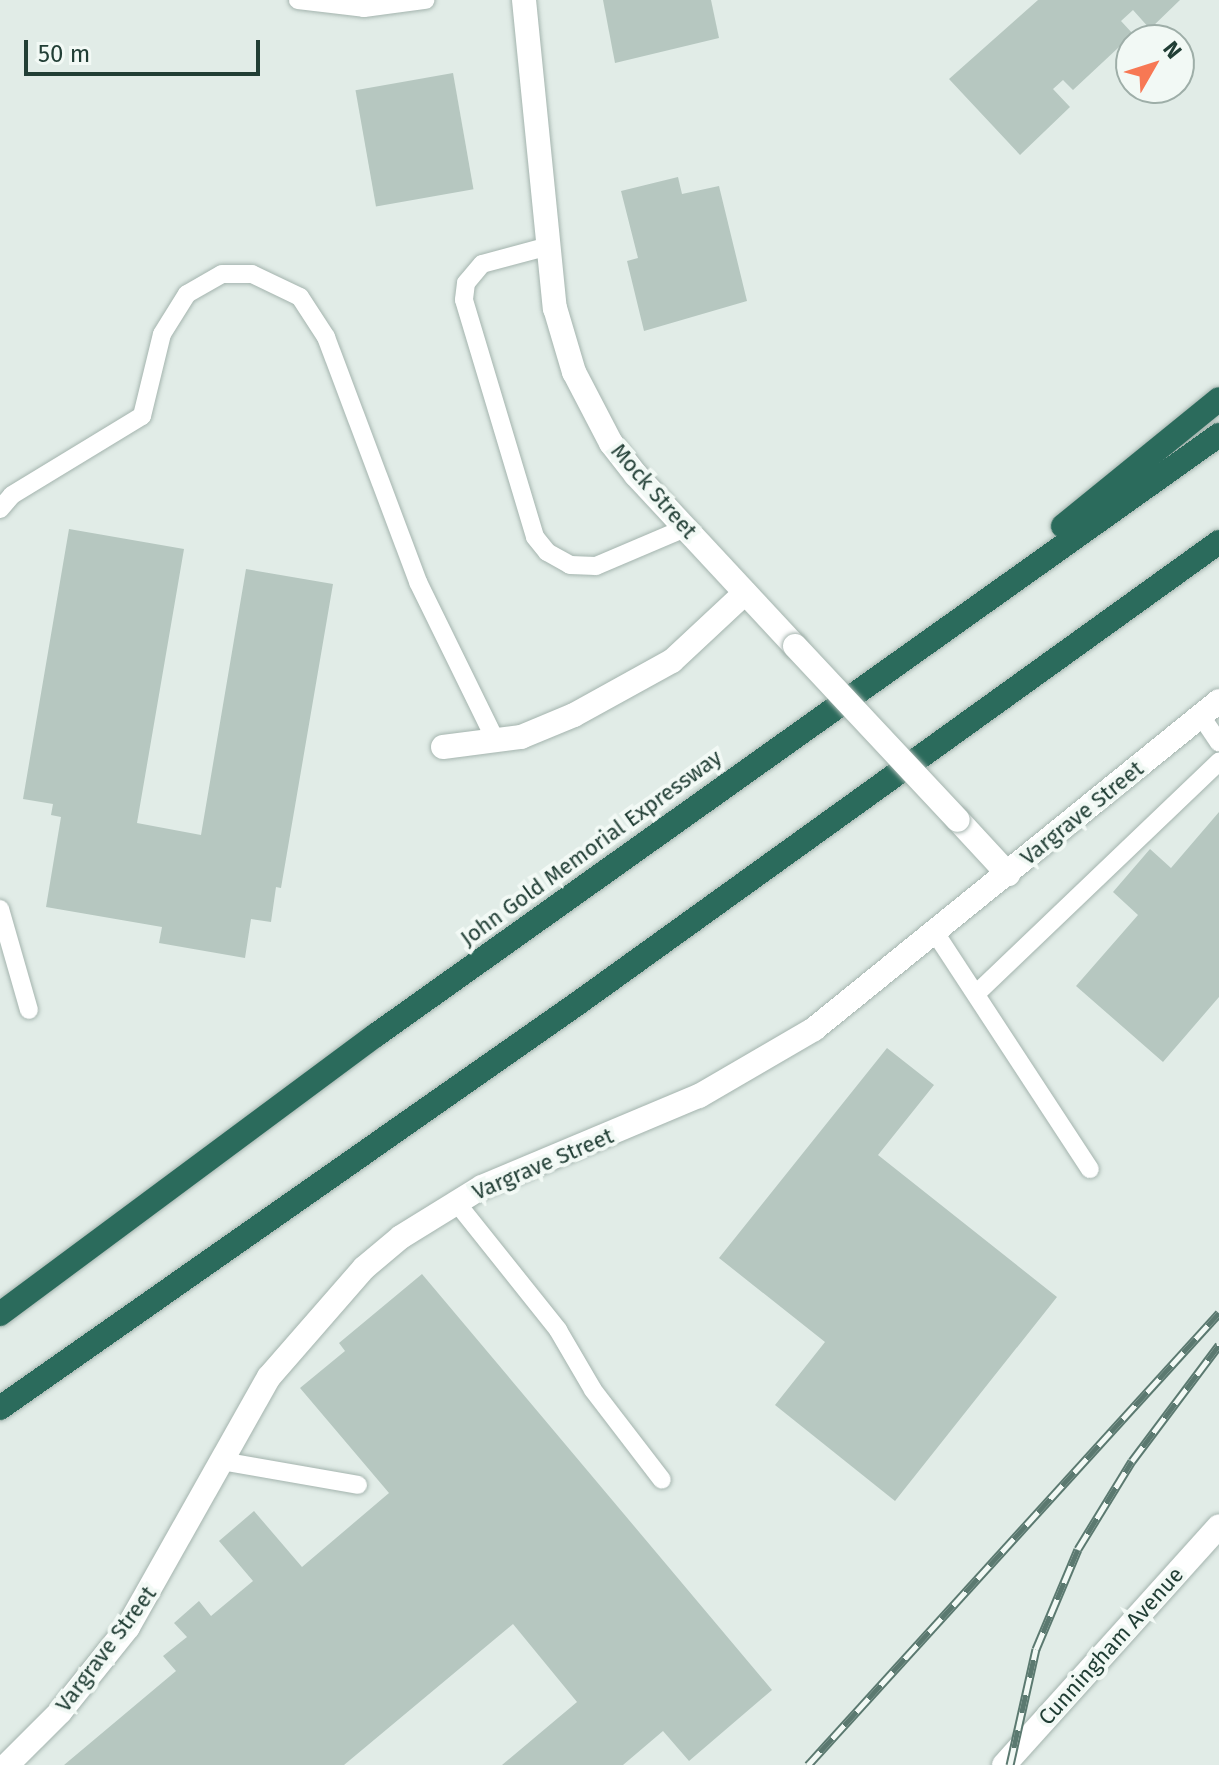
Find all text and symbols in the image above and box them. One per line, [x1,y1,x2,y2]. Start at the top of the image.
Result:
scale bar [28,24,264,74]
north arrow [1115,24,1195,104]
text: N [1157,36,1188,64]
text: 50 m [38,40,90,68]
street label: Mock Street [606,438,702,544]
street label: John Gold Memorial Expressway [455,744,727,952]
street label: Vargrave Street [1015,755,1149,871]
street label: Vargrave Street [469,1122,617,1206]
street label: Cunningham Avenue [1033,1562,1189,1730]
street label: Vargrave Street [50,1581,162,1717]

